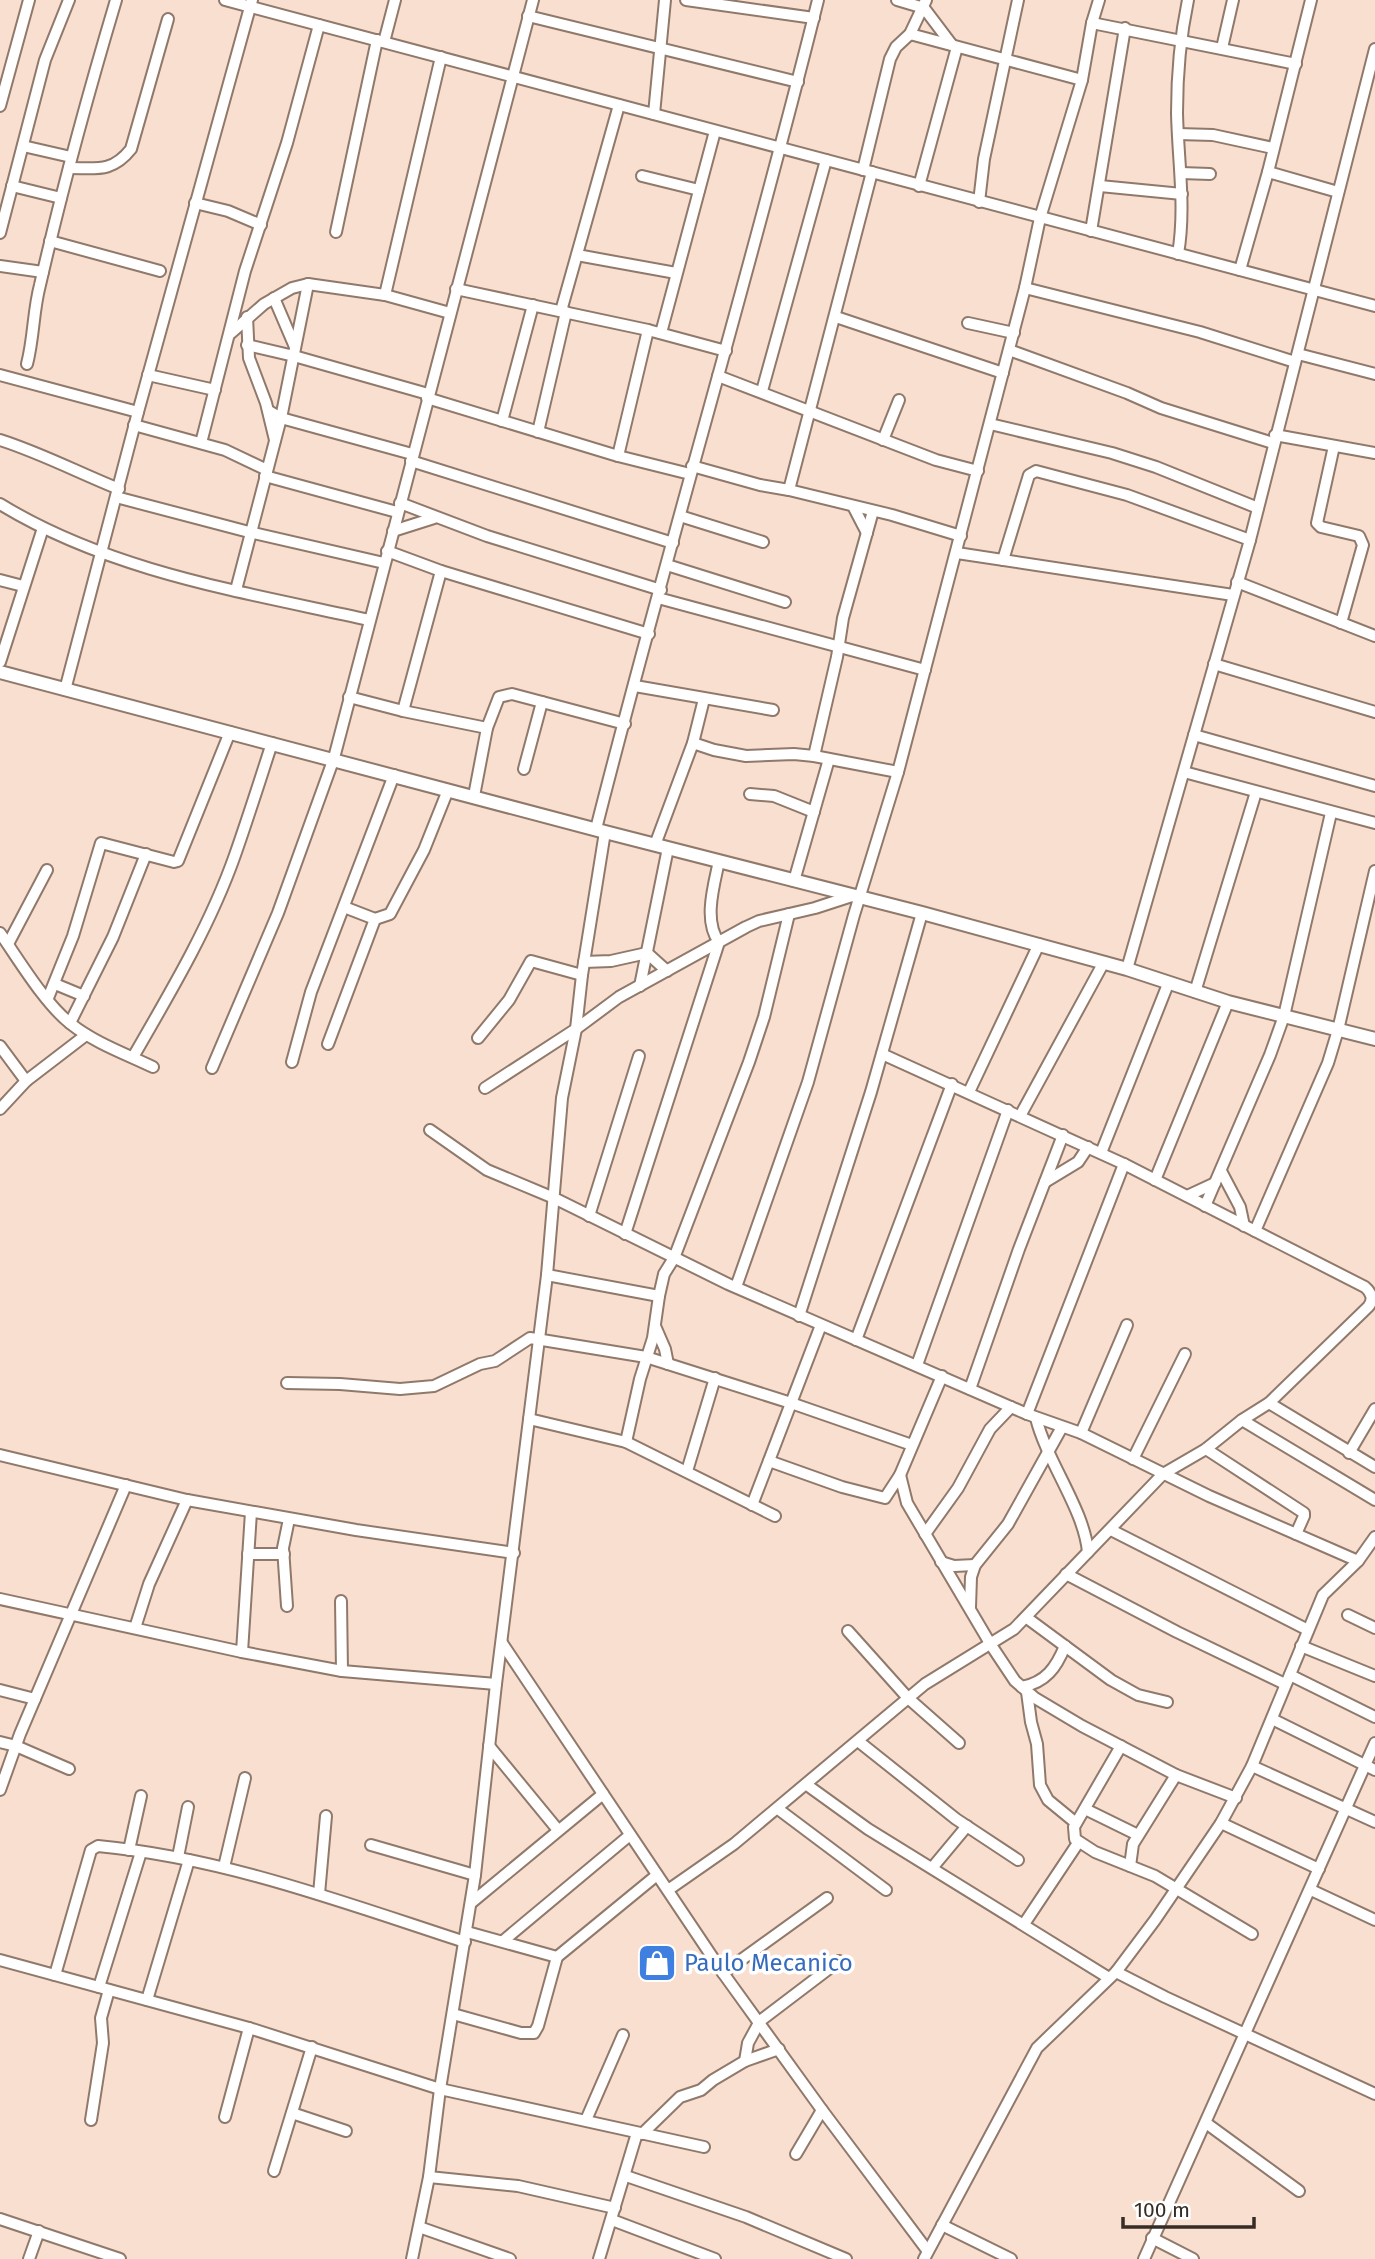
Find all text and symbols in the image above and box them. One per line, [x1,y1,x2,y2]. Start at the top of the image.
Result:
shop icon: Paulo Mecanico [636,1942,678,1984]
place label: Paulo Mecanico [684,1949,853,1977]
scale bar [1123,2186,1254,2230]
text: 100 m [1134,2197,1190,2223]

